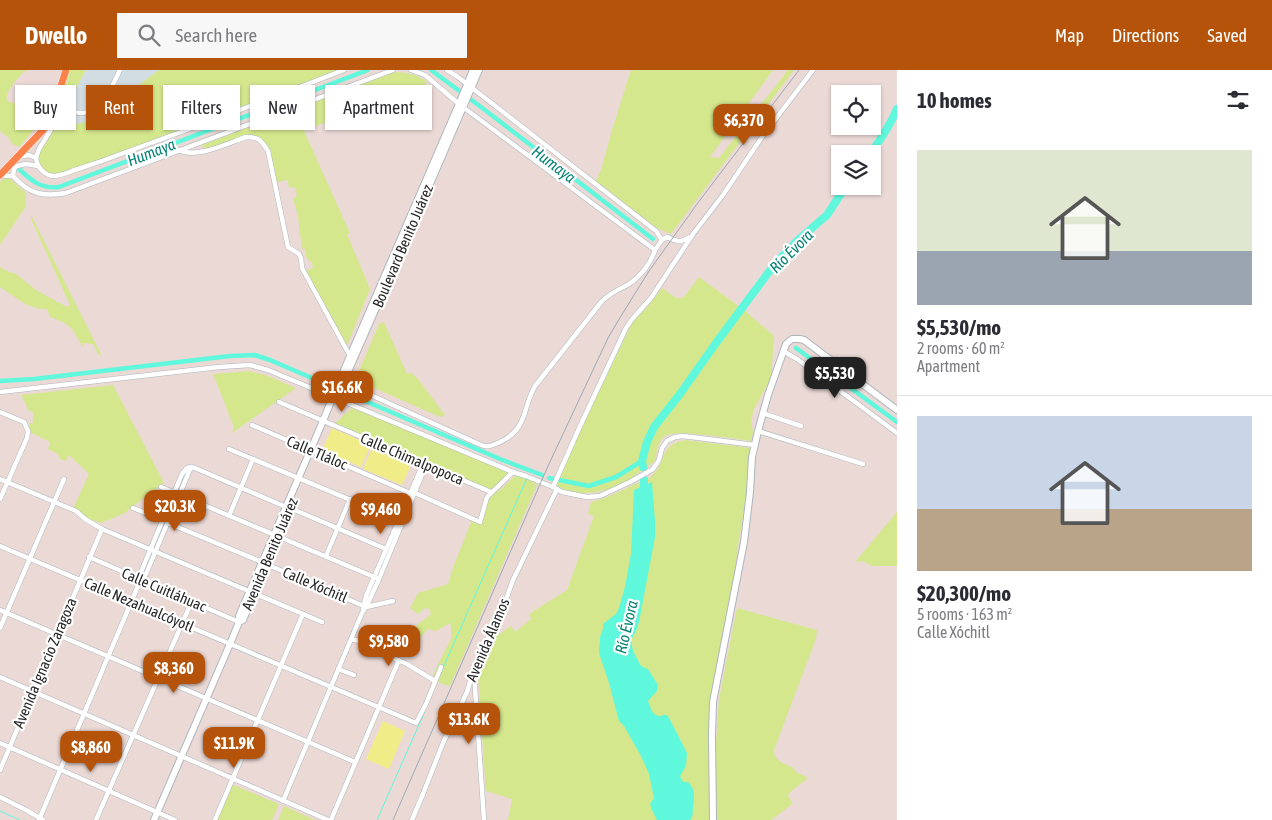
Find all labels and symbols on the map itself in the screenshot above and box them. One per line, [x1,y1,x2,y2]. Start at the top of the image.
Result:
pin: $6,370 [703,104,785,146]
water label: Humaya [125,134,178,170]
water label: Humaya [528,142,580,187]
street label: Boulevard Benito Juárez [369,181,436,310]
water label: Río Évora [766,225,817,276]
pin: $5,530 [794,356,876,399]
pin: $16.6K [301,370,383,413]
street label: Calle Chimalpopoca [358,429,466,488]
street label: Calle Tláloc [284,432,350,473]
pin: $20.3K [134,490,216,532]
pin: $9,460 [340,492,422,535]
street label: Avenida Benito Juárez [238,494,301,613]
street label: Calle Xóchitl [280,563,350,606]
street label: Calle Cuitláhuac [119,564,209,615]
street label: Calle Nezahualcóyotl [82,574,197,635]
street label: Avenida Ignacio Zaragoza [9,595,80,731]
street label: Avenida Álamos [462,596,513,684]
water label: Río Évora [611,598,641,655]
pin: $9,580 [348,624,430,667]
pin: $8,360 [133,652,215,694]
pin: $13.6K [428,702,510,745]
pin: $11.9K [193,726,275,769]
pin: $8,860 [50,730,132,773]

